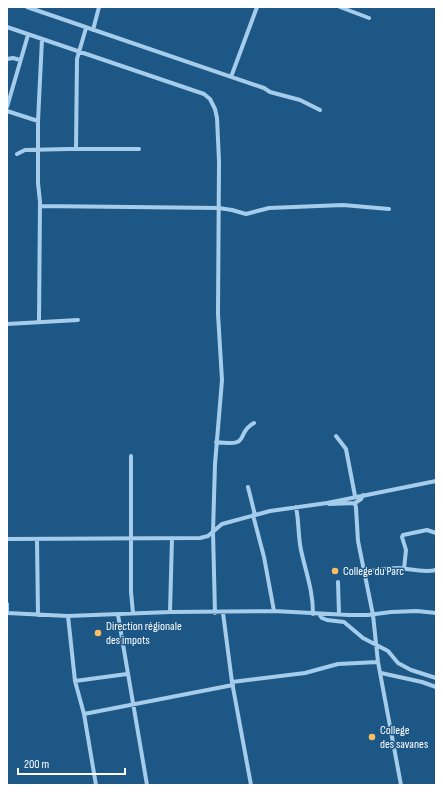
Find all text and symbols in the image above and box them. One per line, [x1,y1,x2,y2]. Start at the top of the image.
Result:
place label: College du Parc [343,564,404,579]
marker: College du Parc [330,566,340,576]
place label: Direction régionale des impots [106,619,182,648]
marker: Direction régionale des impots [93,628,103,638]
place label: College des savanes [380,723,428,752]
marker: College des savanes [367,732,377,742]
scale bar [18,750,125,776]
text: 200 m [24,757,50,772]

